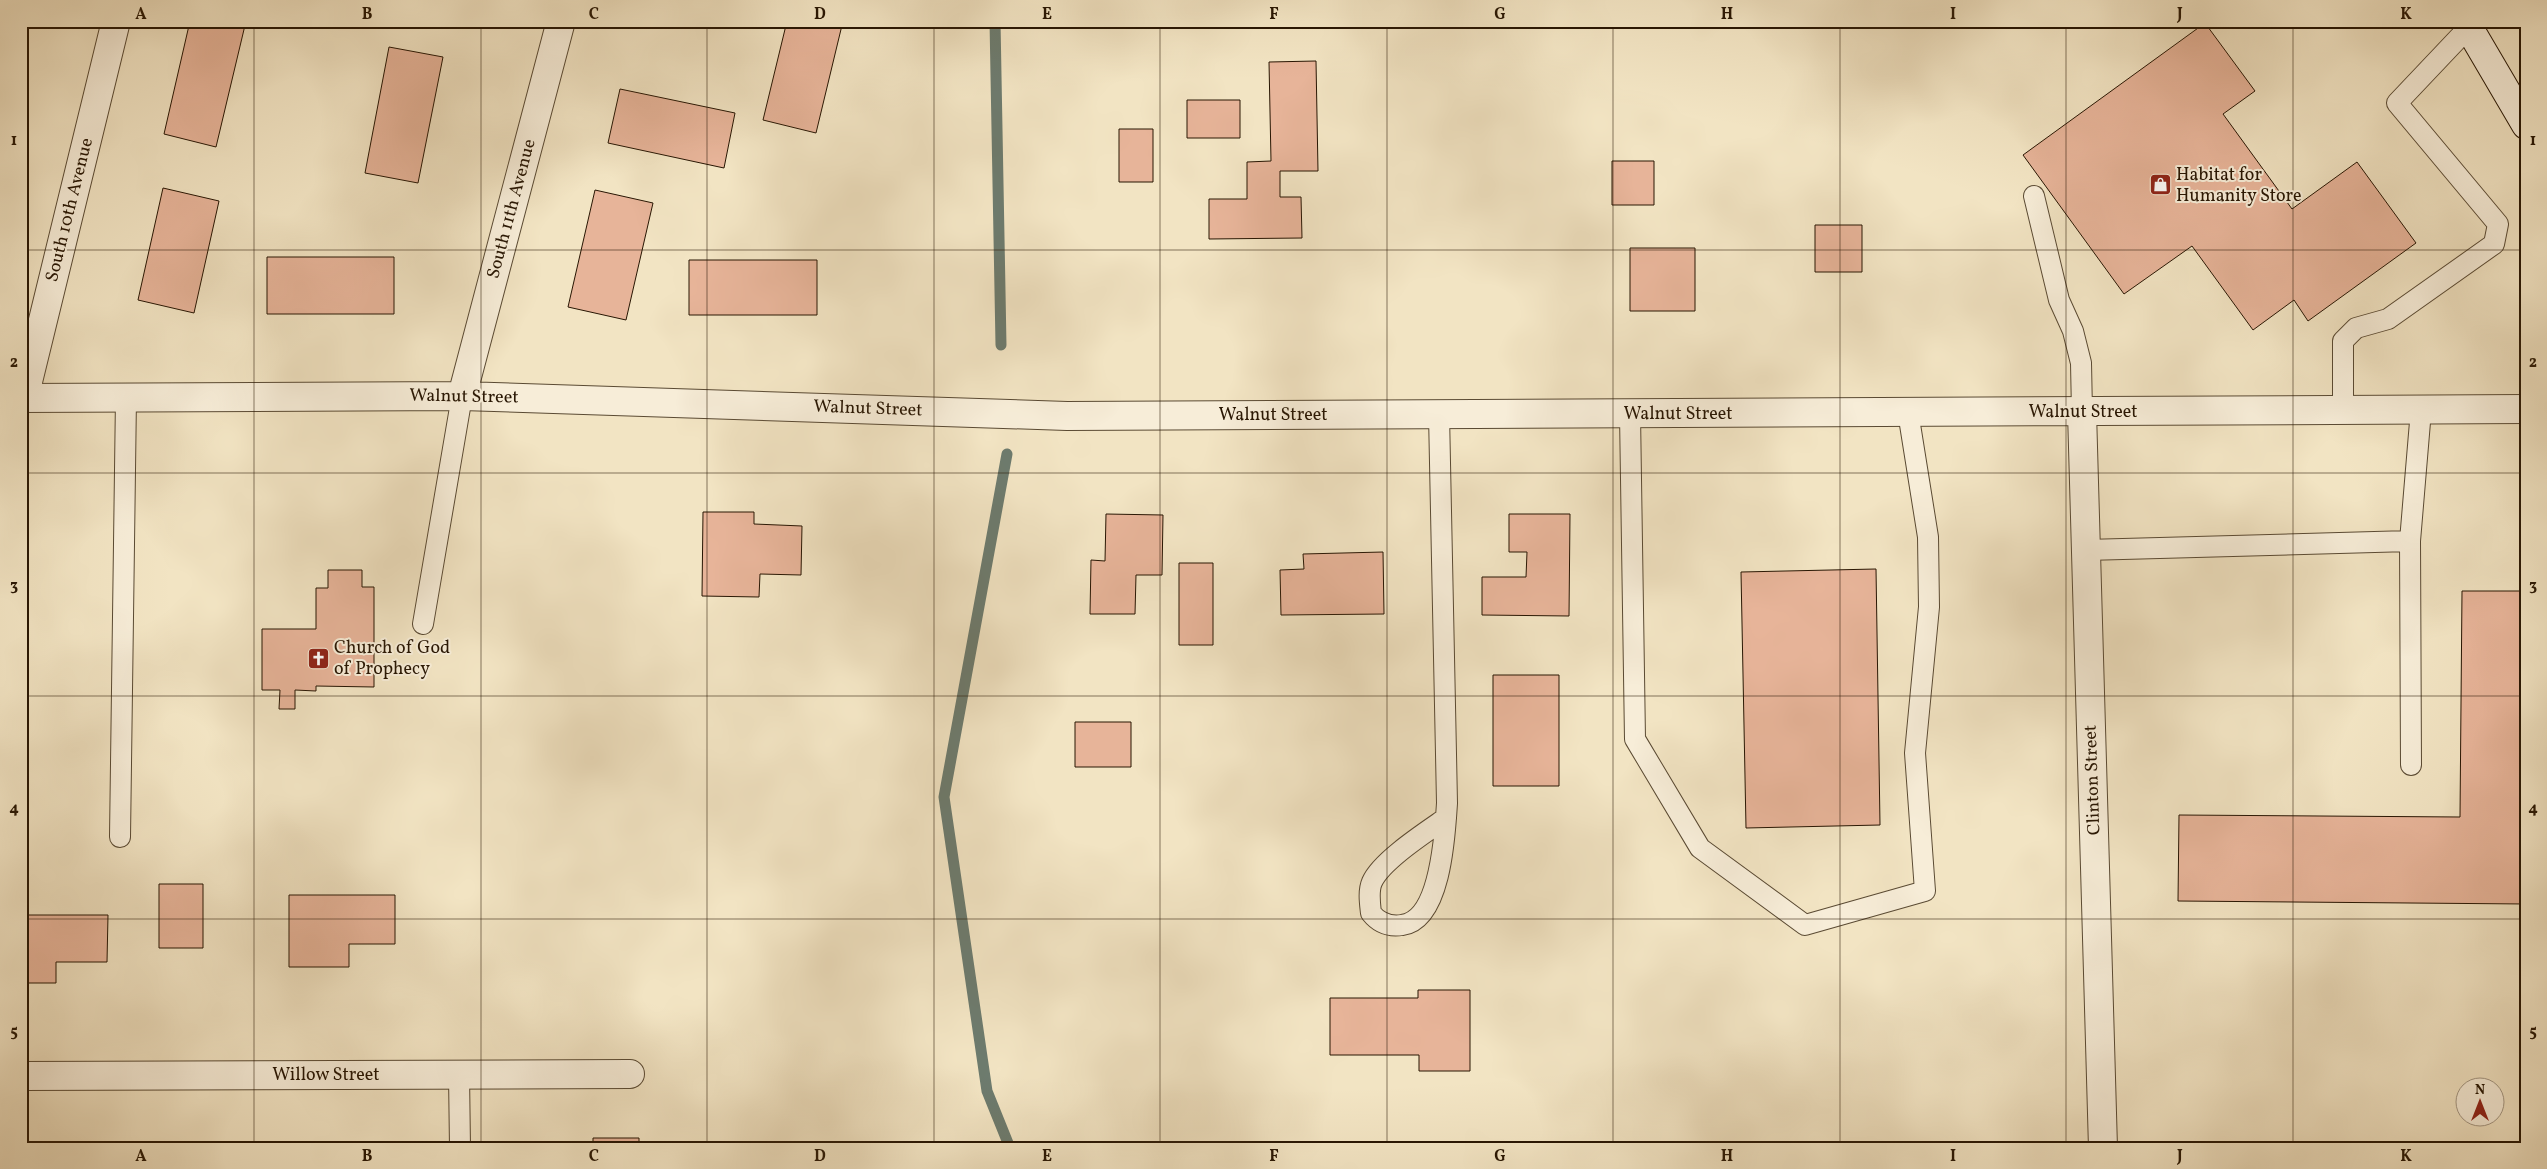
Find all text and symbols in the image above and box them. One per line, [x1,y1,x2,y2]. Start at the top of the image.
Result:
text: A [135,4,147,26]
text: B [362,4,373,26]
text: C [589,4,599,26]
text: D [814,4,826,26]
text: E [1042,4,1052,26]
text: F [1269,4,1279,26]
text: G [1494,4,1506,26]
text: H [1721,4,1733,26]
text: I [1950,4,1956,26]
text: J [2176,4,2183,26]
text: K [2400,4,2412,26]
text: 1 [11,130,17,152]
text: 1 [2530,130,2536,152]
street label: South 10th Avenue [40,135,100,285]
street label: South 11th Avenue [481,136,543,282]
place label: Habitat for Humanity Store [2176,163,2302,209]
shop icon: Habitat for Humanity Store [2148,173,2172,197]
text: 2 [10,352,18,374]
text: 2 [2529,352,2537,374]
street label: Walnut Street [409,384,519,410]
street label: Walnut Street [813,395,923,423]
street label: Walnut Street [2028,400,2138,425]
street label: Walnut Street [1623,402,1733,427]
street label: Walnut Street [1218,403,1328,428]
text: 3 [10,575,18,597]
text: 3 [2529,575,2537,597]
place label: Church of God of Prophecy [334,636,450,682]
church icon: Church of God of Prophecy [306,646,330,670]
street label: Clinton Street [2079,724,2107,836]
text: 4 [9,798,19,820]
text: 4 [2528,798,2538,820]
text: 5 [10,1021,18,1043]
text: 5 [2529,1021,2537,1043]
street label: Willow Street [272,1063,380,1088]
north arrow [2454,1076,2504,1126]
text: N [2475,1081,2485,1100]
text: A [135,1146,147,1168]
text: B [362,1146,373,1168]
text: C [589,1146,599,1168]
text: D [814,1146,826,1168]
text: E [1042,1146,1052,1168]
text: F [1269,1146,1279,1168]
text: G [1494,1146,1506,1168]
text: H [1721,1146,1733,1168]
text: I [1950,1146,1956,1168]
text: J [2176,1146,2183,1168]
text: K [2400,1146,2412,1168]

